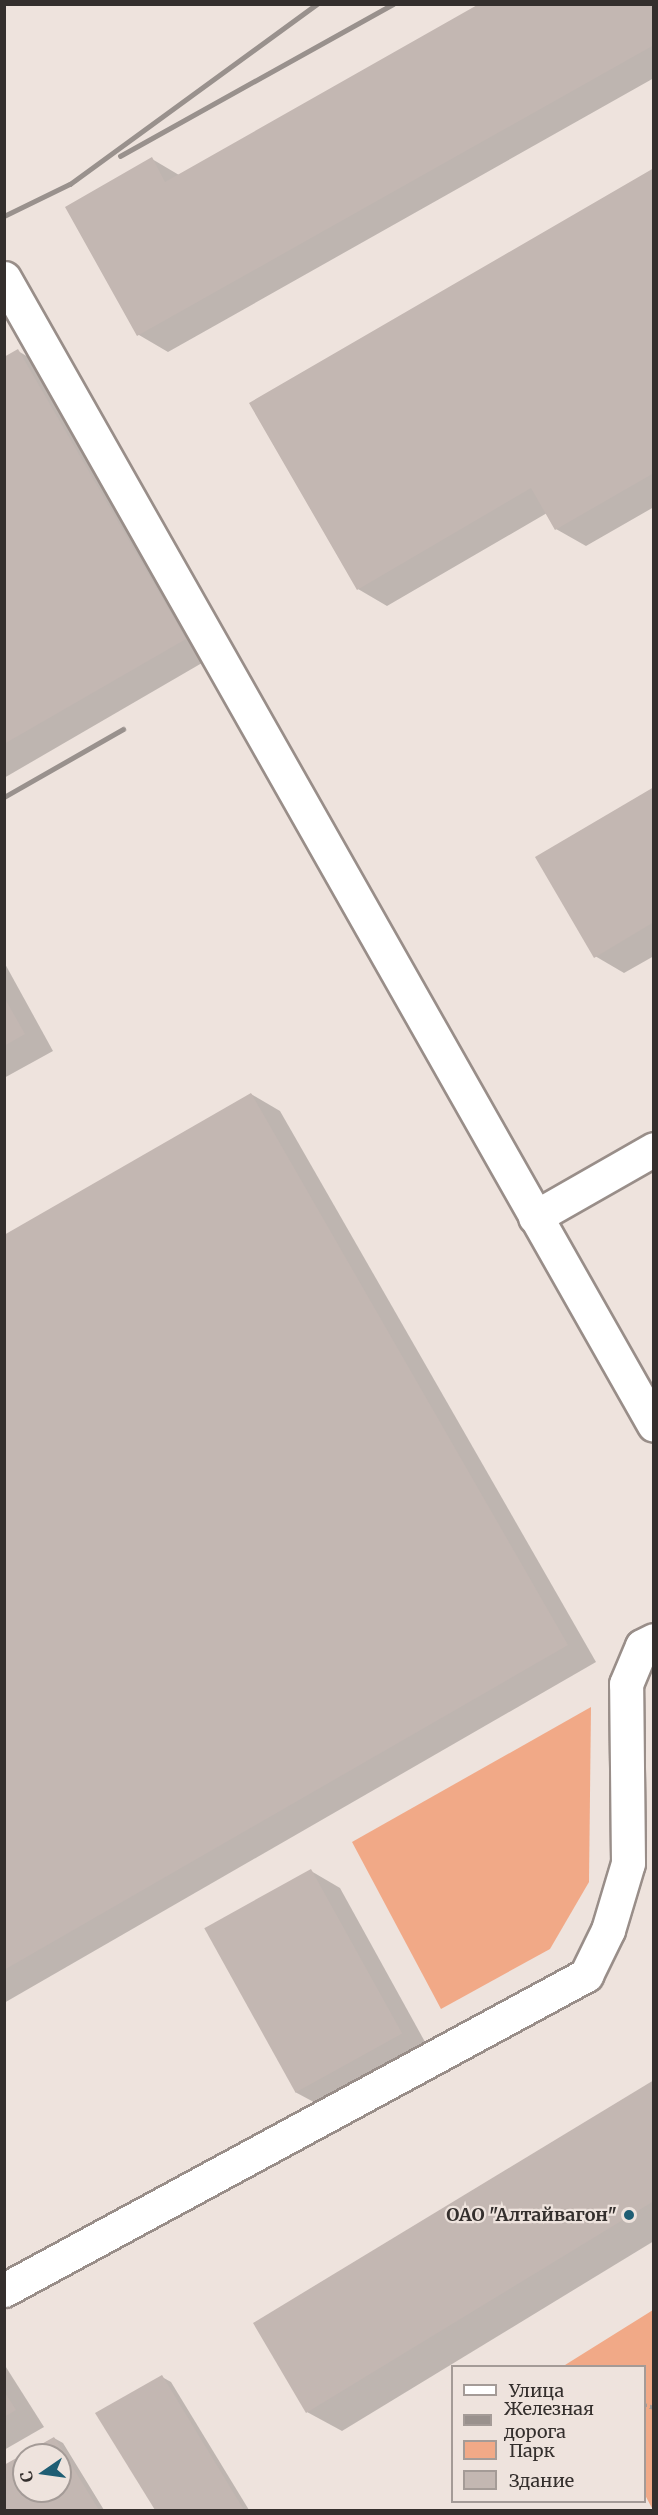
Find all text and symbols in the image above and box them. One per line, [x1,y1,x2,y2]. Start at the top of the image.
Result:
place label: ОАО "Алтайвагон" [446,2204,617,2226]
marker: ОАО "Алтайвагон" [622,2208,636,2222]
legend [451,2365,646,2503]
text: Улица [509,2379,564,2402]
text: Железная дорога [504,2397,594,2443]
text: Парк [509,2439,555,2462]
north arrow [12,2443,72,2503]
text: С [15,2469,37,2484]
text: Здание [509,2469,574,2492]

